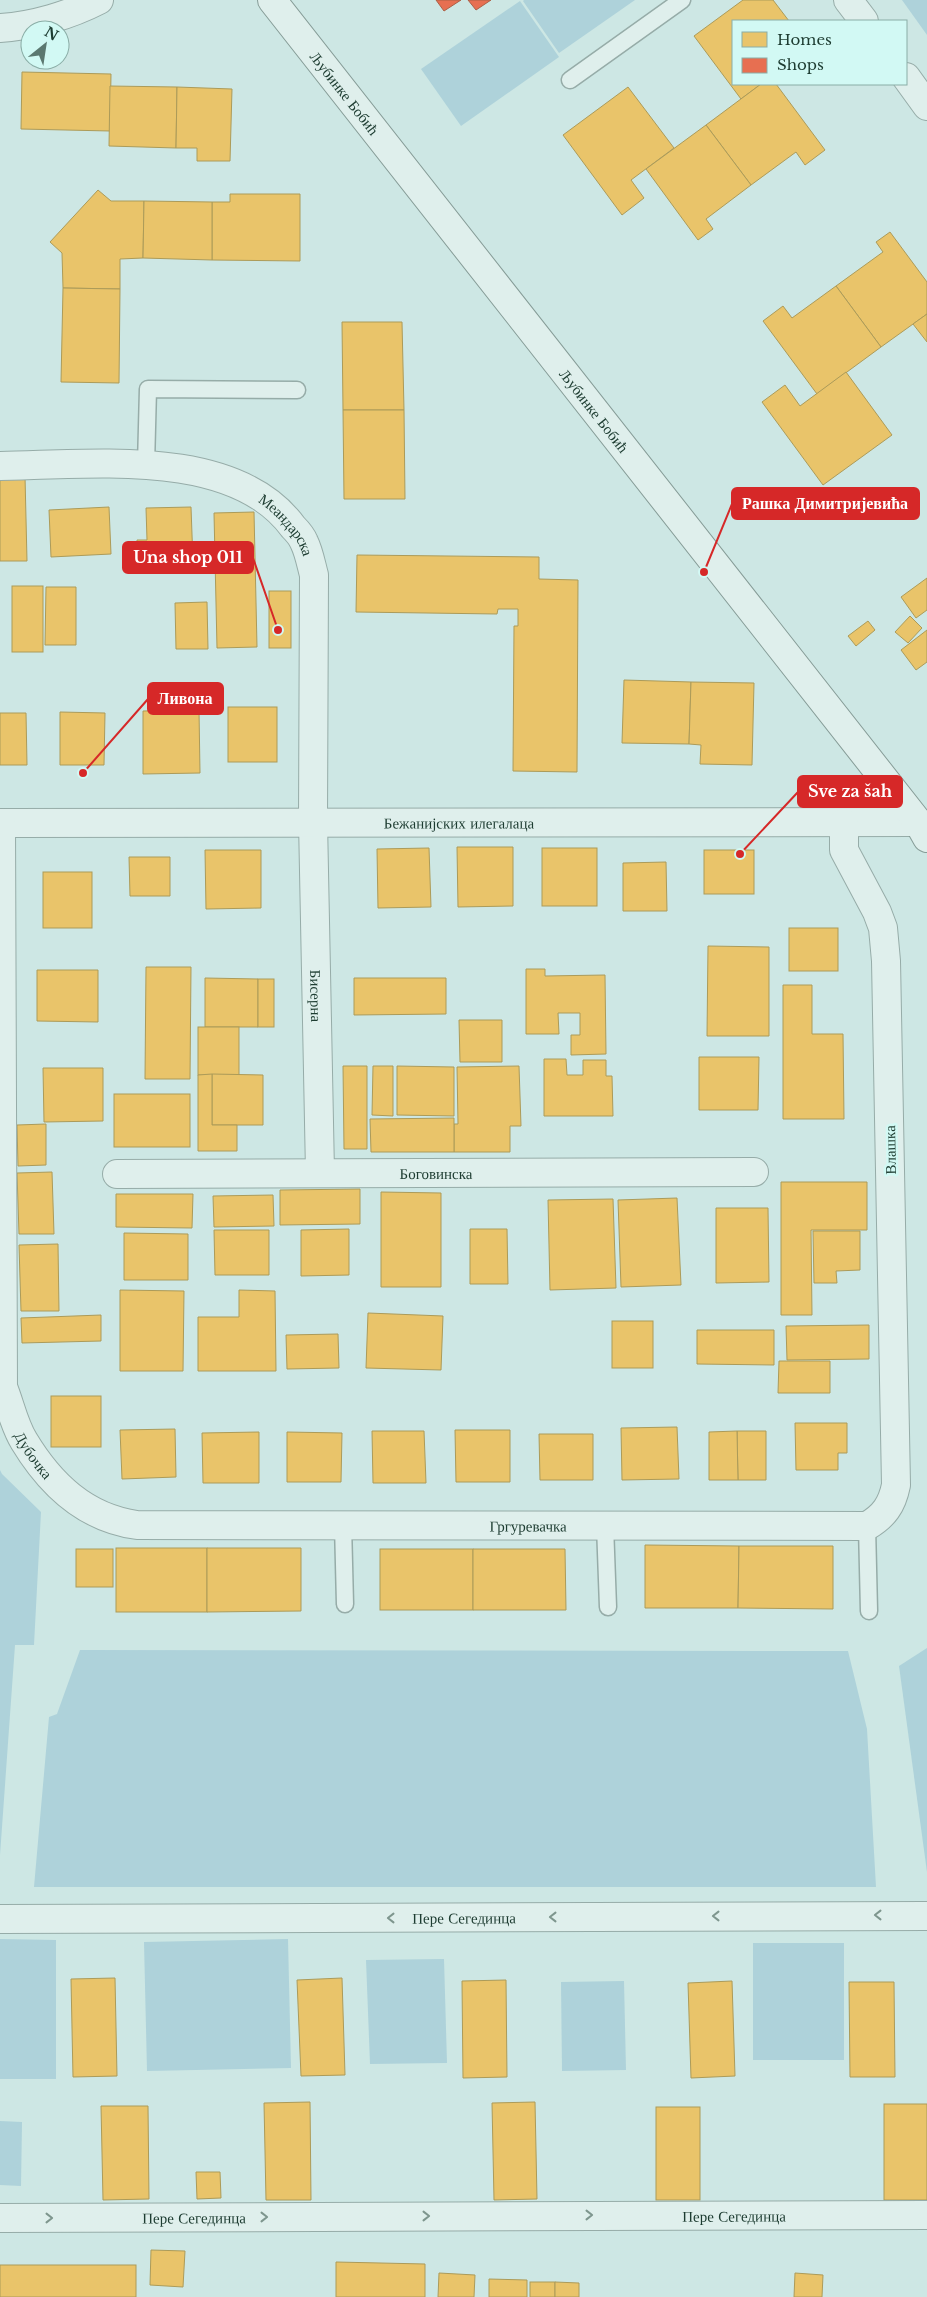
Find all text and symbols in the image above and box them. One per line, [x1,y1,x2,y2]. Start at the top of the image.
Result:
north arrow [20,20,70,70]
legend [732,20,907,85]
text: N [41,23,62,45]
text: Homes [777,30,832,49]
street label: Љубинке Бобић [306,47,384,139]
text: Shops [777,55,824,74]
street label: Љубинке Бобић [556,365,634,457]
callout: Рашка Димитријевића [732,488,919,519]
street label: Меандарска [255,489,318,558]
text: Рашка Димитријевића [742,493,908,513]
callout: Una shop 011 [123,542,253,573]
text: Una shop 011 [133,547,243,567]
callout: Ливона [148,683,223,714]
text: Ливона [158,688,212,708]
callout: Sve za šah [798,776,902,807]
text: Sve za šah [808,781,893,801]
street label: Бежанијских илегалаца [384,813,535,832]
street label: Бисерна [306,970,327,1023]
street label: Влашка [880,1125,900,1175]
street label: Боговинска [399,1163,473,1183]
street label: Дубочка [11,1428,57,1483]
street label: Гргуревачка [489,1516,567,1535]
street label: Пере Сегединца [412,1908,516,1927]
one-way arrow [874,1910,882,1920]
one-way arrow [712,1911,720,1921]
one-way arrow [549,1912,557,1922]
one-way arrow [387,1913,394,1923]
street label: Пере Сегединца [682,2206,786,2225]
street label: Пере Сегединца [142,2208,246,2227]
one-way arrow [585,2210,593,2220]
one-way arrow [422,2211,430,2221]
one-way arrow [260,2212,268,2222]
one-way arrow [45,2213,53,2223]

